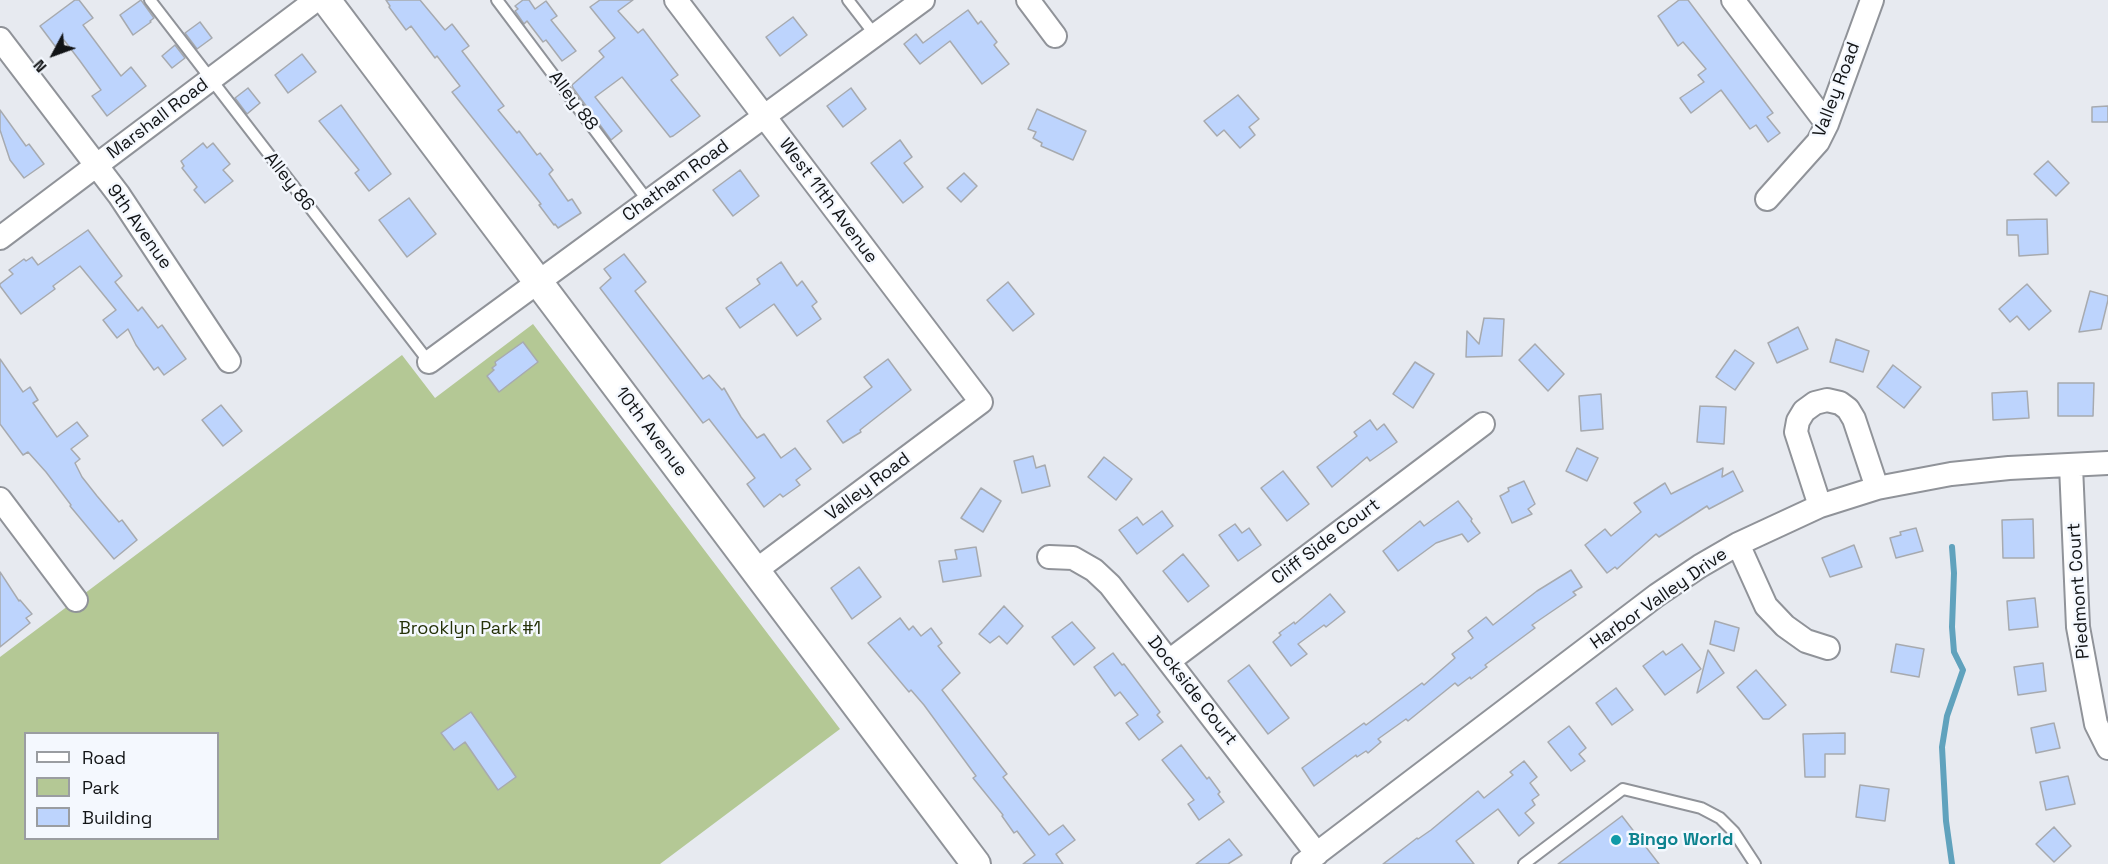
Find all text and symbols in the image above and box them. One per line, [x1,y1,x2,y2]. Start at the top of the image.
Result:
north arrow [24,24,84,84]
street label: Valley Road [1809,39,1865,141]
text: N [29,55,51,77]
street label: Alley 88 [544,67,602,135]
street label: Marshall Road [103,74,213,164]
street label: West 11th Avenue [774,134,882,268]
street label: Chatham Road [619,135,733,227]
street label: Alley 86 [259,148,319,216]
street label: 9th Avenue [102,180,176,274]
street label: 10th Avenue [610,383,692,481]
street label: Valley Road [822,448,914,526]
street label: Cliff Side Court [1268,494,1384,590]
street label: Piedmont Court [2063,522,2095,660]
street label: Harbor Valley Drive [1586,544,1732,654]
park label: Brooklyn Park #1 [399,618,541,640]
street label: Dockside Court [1143,632,1241,750]
legend [24,732,219,840]
text: Road [82,746,126,769]
text: Park [82,776,119,799]
text: Building [82,806,152,829]
place label: Bingo World [1628,829,1733,851]
marker: Bingo World [1609,833,1623,847]

